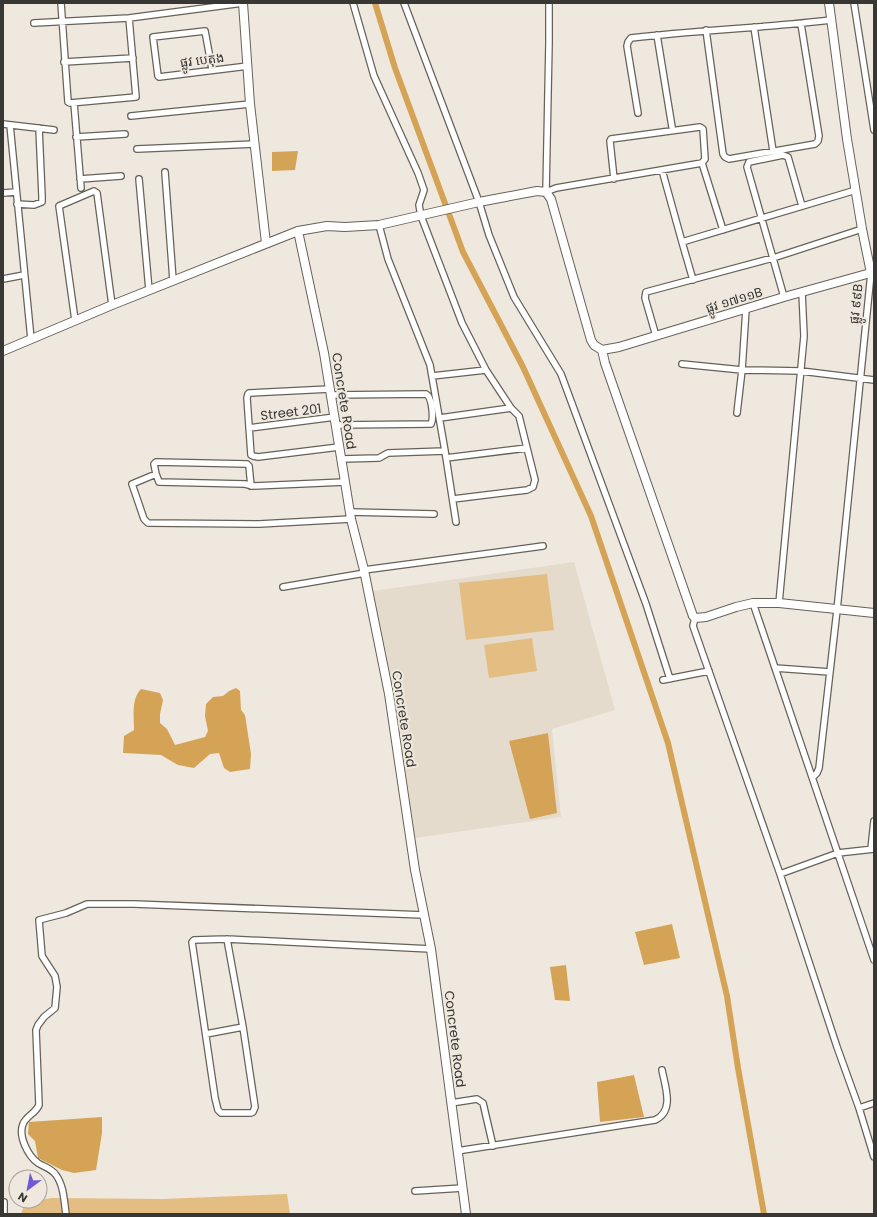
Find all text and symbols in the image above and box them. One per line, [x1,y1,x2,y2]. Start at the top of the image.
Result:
street label: ផ្លូវ បេតុង [179,48,225,74]
street label: ផ្លូវ ១៧១១B [703,282,765,319]
street label: ផ្លូវ ៩៩B [844,283,869,325]
street label: Concrete Road [327,351,361,451]
street label: Street 201 [259,399,323,425]
street label: Concrete Road [387,669,421,769]
street label: Concrete Road [440,989,470,1089]
north arrow [8,1169,48,1209]
text: N [15,1189,30,1206]

